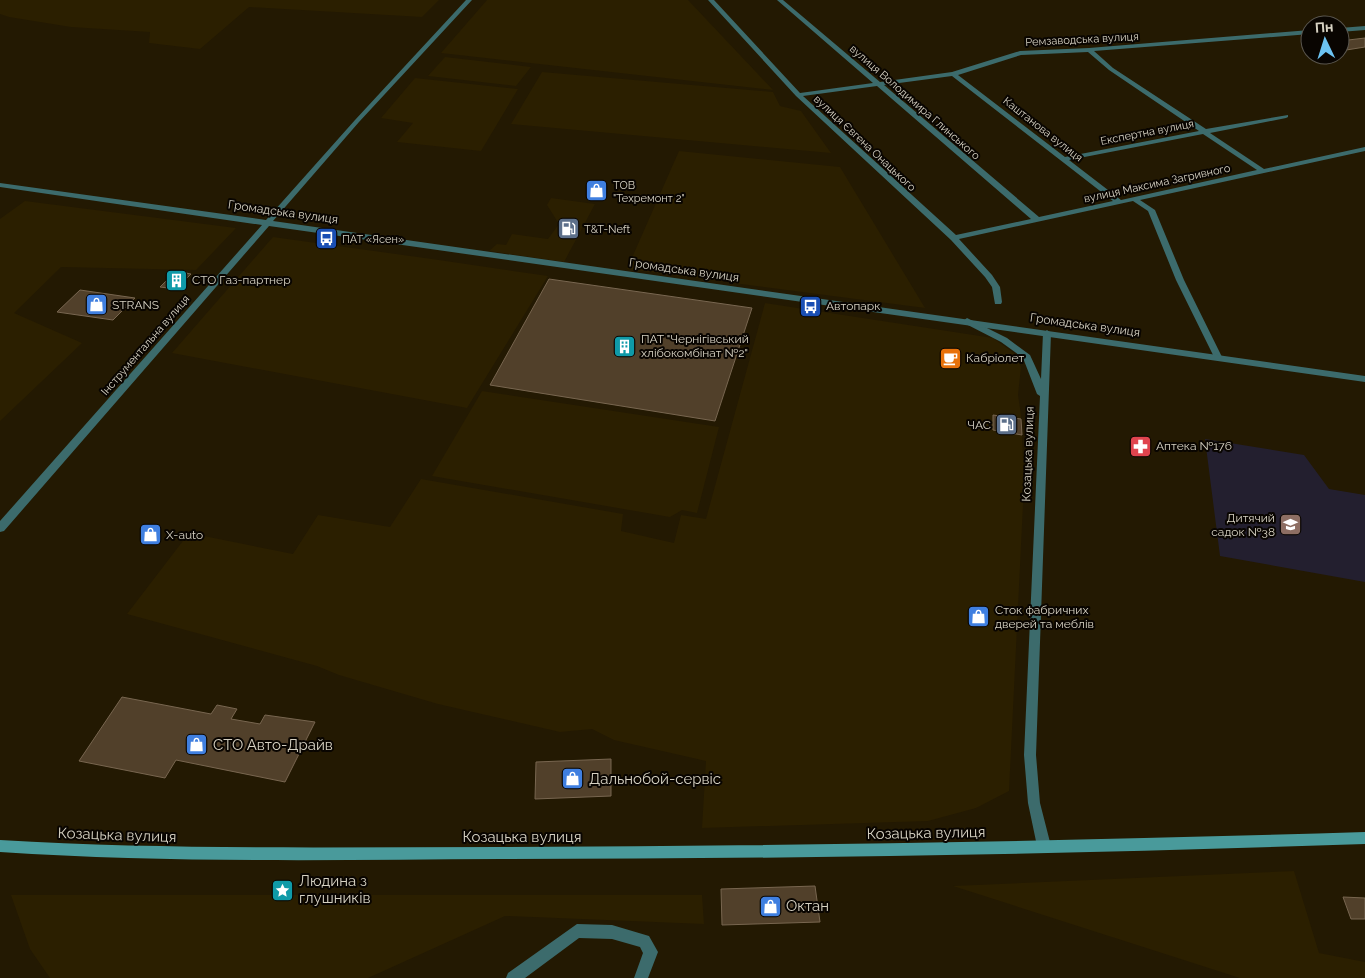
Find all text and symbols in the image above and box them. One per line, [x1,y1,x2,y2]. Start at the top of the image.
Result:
north arrow [1300,15,1350,65]
text: Пн [1314,18,1334,36]
street label: Ремзаводська вулиця [1025,30,1139,49]
street label: вулиця Володимира Глинського [847,42,983,163]
street label: вулиця Євгена Онацького [811,93,919,194]
street label: Каштанова вулиця [1000,94,1085,164]
street label: Експертна вулиця [1099,117,1195,148]
street label: вулиця Максима Загривного [1083,162,1232,205]
shop icon: ТОВ "Техремонт 2" [585,179,609,203]
place label: ТОВ "Техремонт 2" [613,179,685,205]
street label: Громадська вулиця [227,197,339,227]
fuel station icon: T&T-Neft [556,217,580,241]
place label: T&T-Neft [584,223,630,236]
bus stop icon: ПАТ «Ясен» [314,227,338,251]
place label: ПАТ «Ясен» [342,233,404,246]
street label: Громадська вулиця [628,255,740,285]
building icon: СТО Газ-партнер [164,268,188,292]
place label: СТО Газ-партнер [192,273,291,287]
shop icon: STRANS [84,293,108,317]
street label: Інструментальна вулиця [98,293,192,398]
bus stop icon: Автопарк [798,294,822,318]
place label: STRANS [112,298,159,312]
place label: Автопарк [826,299,880,313]
street label: Громадська вулиця [1029,310,1141,340]
place label: ПАТ "Чернігівський хлібокомбінат №2" [641,332,749,360]
building icon: ПАТ "Чернігівський хлібокомбінат №2" [613,334,637,358]
cafe icon: Кабріолет [938,346,962,370]
place label: Кабріолет [966,351,1024,365]
street label: Козацька вулиця [1019,406,1037,502]
fuel station icon: ЧАС [995,413,1019,437]
place label: ЧАС [967,418,991,432]
pharmacy icon: Аптека №176 [1128,434,1152,458]
place label: Аптека №176 [1156,439,1232,453]
place label: Дитячий садок №38 [1211,511,1275,539]
school or university icon: Дитячий садок №38 [1279,513,1303,537]
shop icon: X-auto [138,523,162,547]
place label: X-auto [166,528,203,542]
place label: Сток фабричних дверей та меблів [995,603,1094,631]
shop icon: Сток фабричних дверей та меблів [967,605,991,629]
shop icon: СТО Авто-Драйв [185,733,209,757]
place label: СТО Авто-Драйв [213,736,333,754]
shop icon: Дальнобой-сервіс [561,767,585,791]
place label: Дальнобой-сервіс [589,770,721,788]
street label: Козацька вулиця [866,823,986,843]
street label: Козацька вулиця [57,824,177,846]
street label: Козацька вулиця [463,828,581,846]
place label: Людина з глушників [299,872,370,907]
place icon: Людина з глушників [271,878,295,902]
shop icon: Октан [758,894,782,918]
place label: Октан [786,897,829,915]

